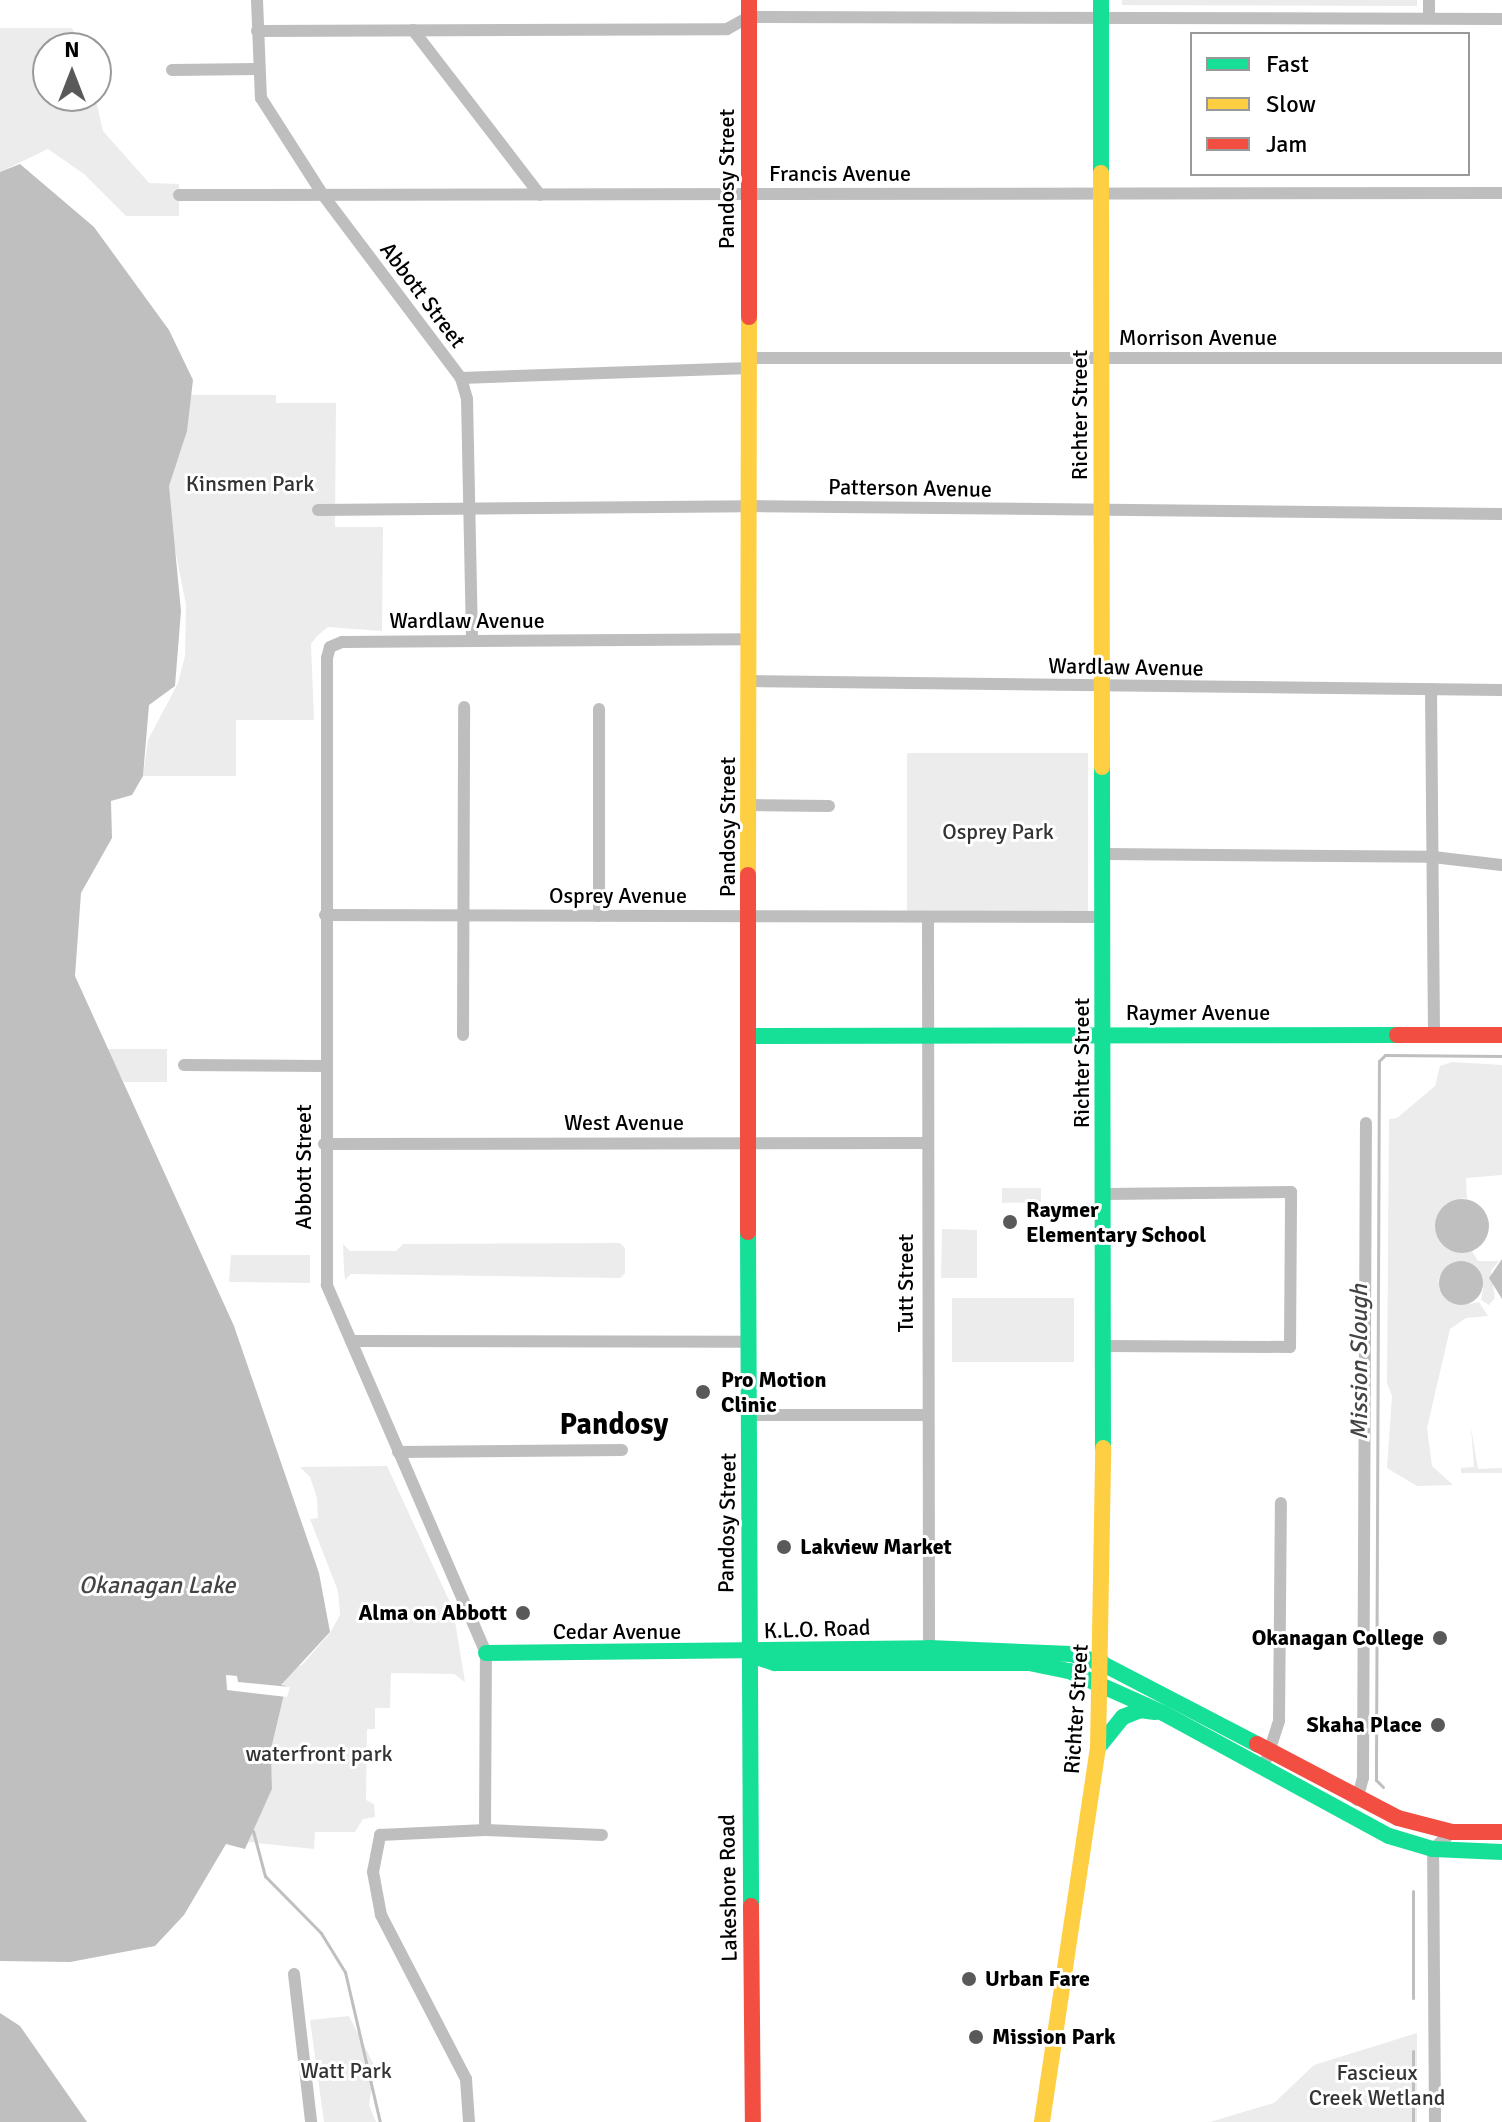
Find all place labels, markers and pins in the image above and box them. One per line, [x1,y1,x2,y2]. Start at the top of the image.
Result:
place label: Raymer Elementary School [1026,1196,1206,1248]
marker: Raymer Elementary School [1001,1213,1019,1231]
place label: Pro Motion Clinic [721,1366,827,1418]
marker: Pro Motion Clinic [692,1381,714,1403]
place label: Lakview Market [800,1534,952,1560]
marker: Lakview Market [775,1538,793,1556]
place label: Alma on Abbott [359,1600,507,1626]
marker: Alma on Abbott [514,1604,532,1622]
place label: Okanagan College [1252,1625,1424,1651]
marker: Okanagan College [1431,1629,1449,1647]
place label: Skaha Place [1307,1712,1422,1738]
marker: Skaha Place [1429,1716,1447,1734]
place label: Urban Fare [985,1966,1090,1992]
marker: Urban Fare [960,1970,978,1988]
place label: Mission Park [992,2024,1115,2050]
marker: Mission Park [967,2028,985,2046]

